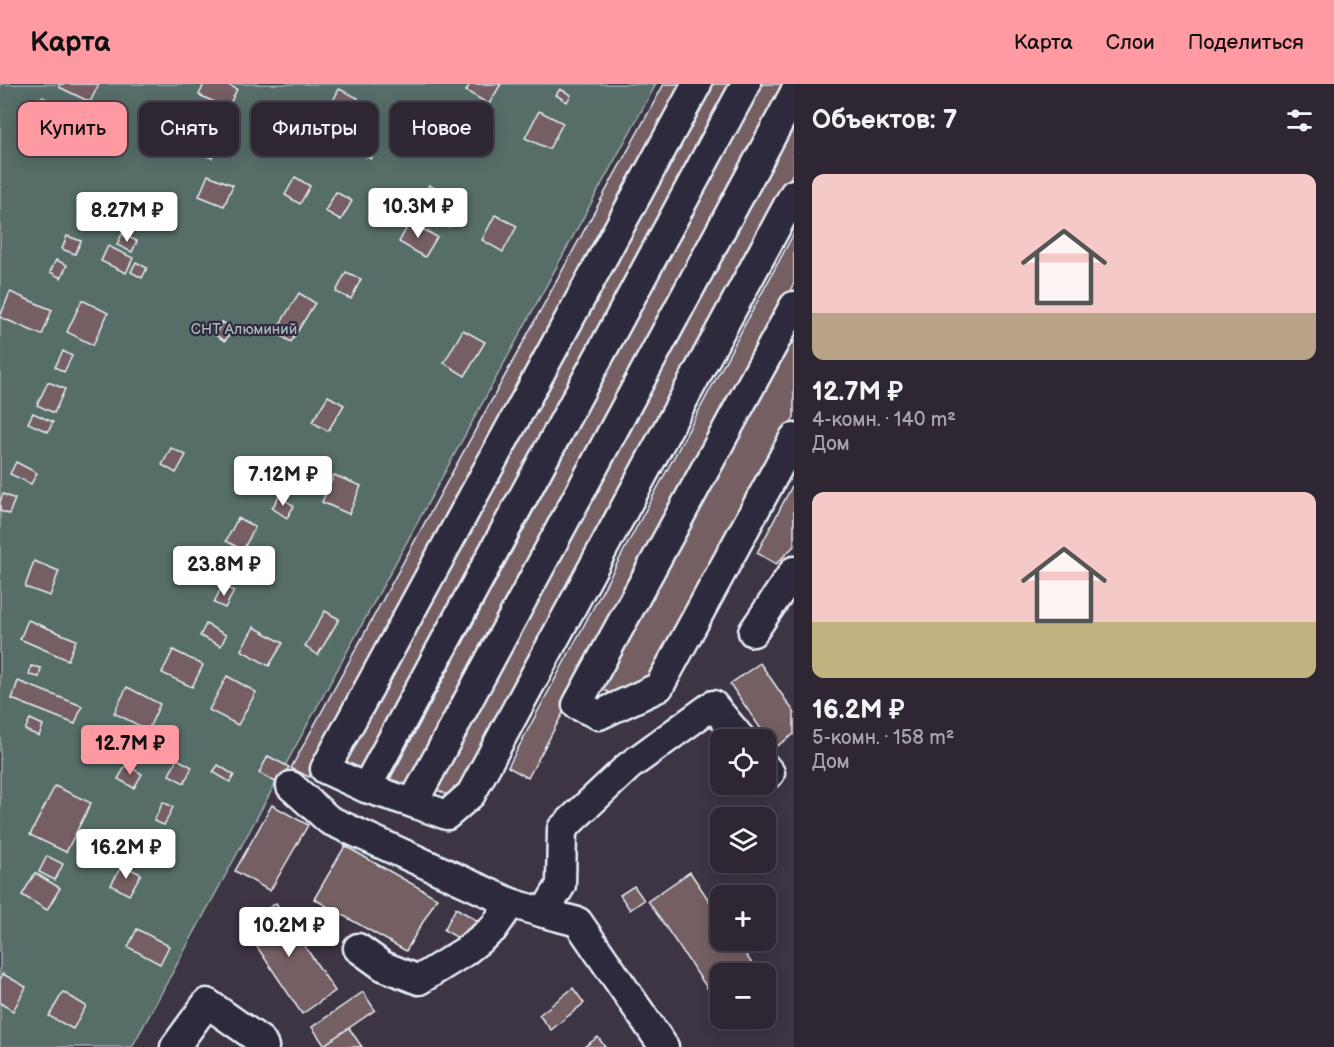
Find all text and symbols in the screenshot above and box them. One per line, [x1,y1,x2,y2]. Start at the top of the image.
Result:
text: Карта [30,26,110,59]
text: Карта [1014,30,1073,55]
text: Слои [1106,30,1155,55]
text: Поделиться [1188,30,1304,55]
chip: Купить [18,102,127,156]
chip: Снять [139,102,239,156]
chip: Фильтры [251,102,378,156]
chip: Новое [390,102,493,156]
icon: filters [1283,104,1316,137]
text: Объектов: 7 [812,105,957,136]
pin: 10.3M ₽ [363,188,473,239]
pin: 8.27M ₽ [72,192,182,243]
text: 10.3M ₽ [382,195,454,219]
text: 8.27M ₽ [90,199,164,223]
icon: home [1010,213,1118,321]
park label: СНТ Алюминий [191,320,297,339]
text: 12.7M ₽ [812,377,903,408]
text: 4-комн. · 140 m² [812,408,956,432]
text: Дом [812,432,850,456]
pin: 7.12M ₽ [228,456,338,507]
text: 7.12M ₽ [248,463,318,487]
icon: home [1010,531,1118,639]
pin: 23.8M ₽ [169,546,279,597]
text: 23.8M ₽ [187,553,261,577]
text: 16.2M ₽ [812,695,905,726]
pin: 12.7M ₽ [75,725,185,776]
text: 5-комн. · 158 m² [812,726,954,750]
map controls [710,729,776,1029]
button: locate [710,729,776,795]
text: 12.7M ₽ [95,732,165,756]
text: Дом [812,750,850,774]
button: layers [710,807,776,873]
pin: 16.2M ₽ [71,829,181,880]
text: 16.2M ₽ [90,836,162,860]
button: + [710,885,776,951]
pin: 10.2M ₽ [234,907,344,958]
text: 10.2M ₽ [253,914,325,938]
button: − [710,963,776,1029]

